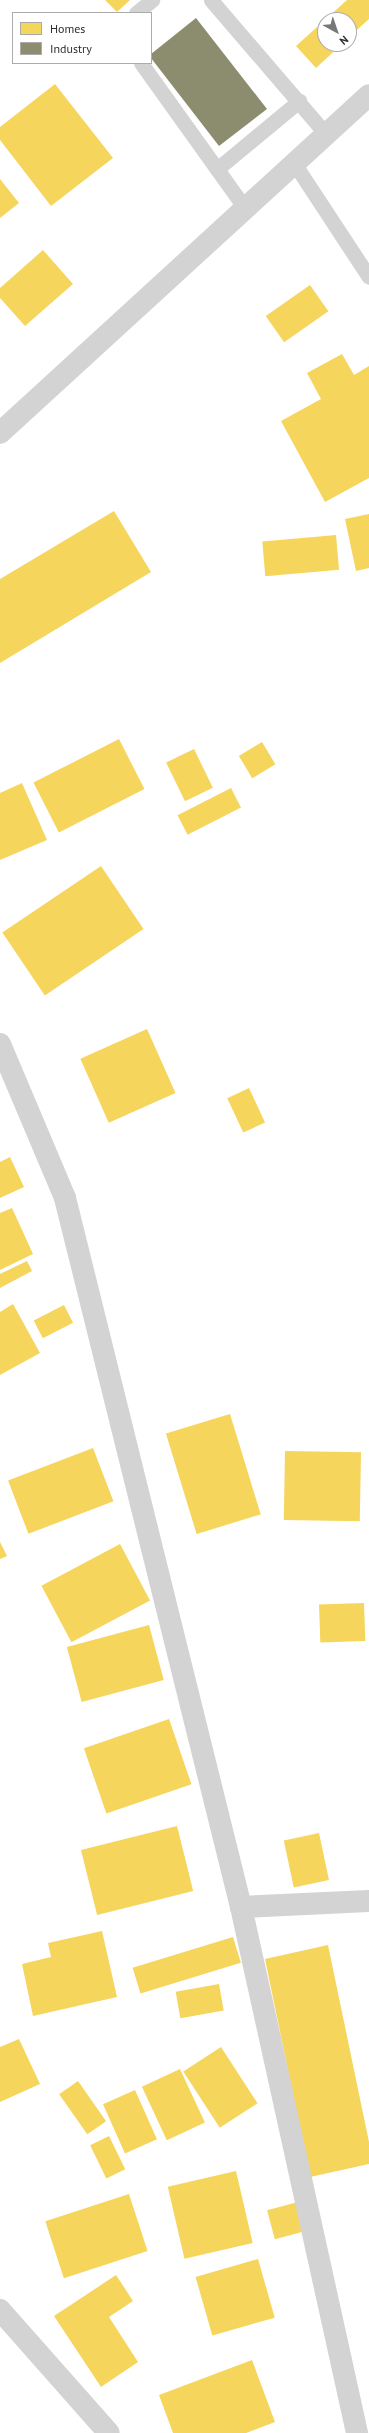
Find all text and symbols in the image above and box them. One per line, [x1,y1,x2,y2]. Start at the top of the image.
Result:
legend [12,12,152,64]
north arrow [317,12,357,52]
text: Homes [50,21,85,36]
text: N [337,33,351,48]
text: Industry [50,41,92,56]

